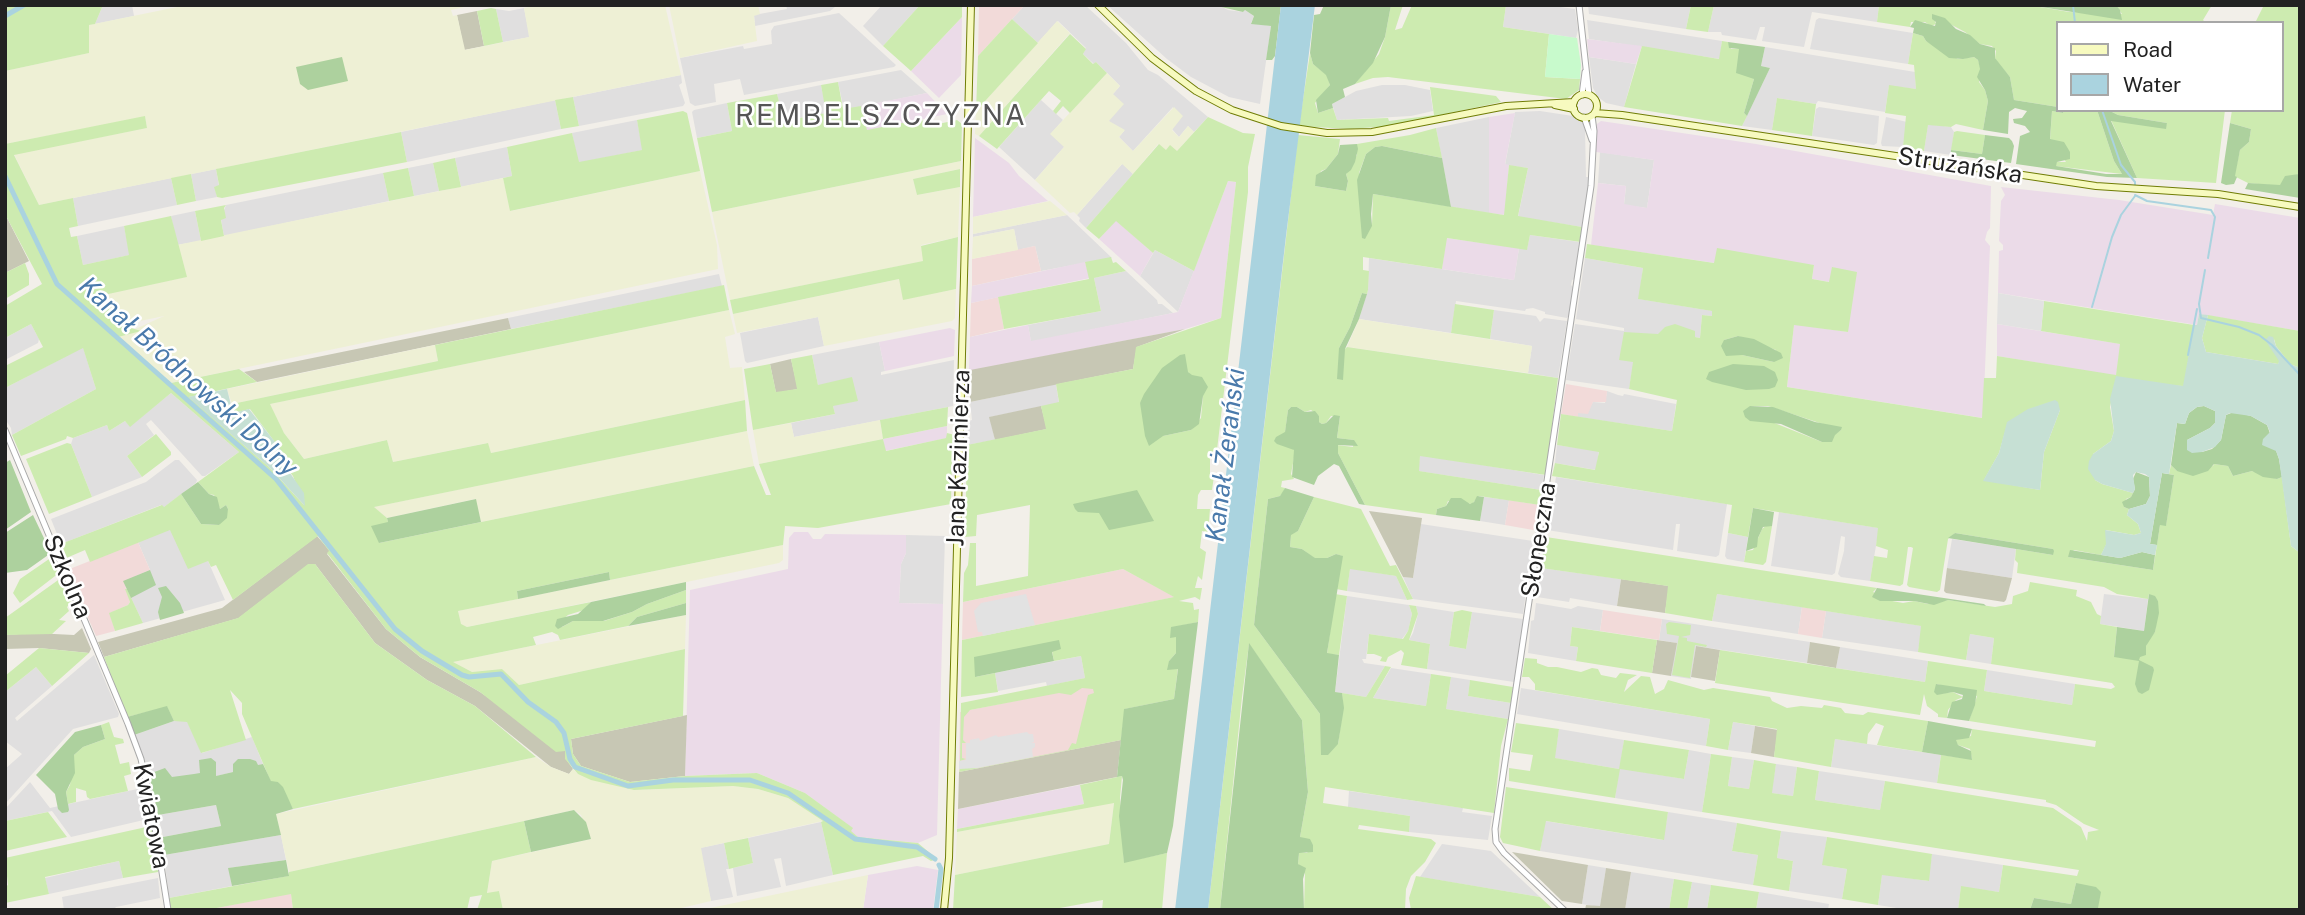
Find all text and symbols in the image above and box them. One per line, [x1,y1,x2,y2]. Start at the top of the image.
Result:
legend [2056,21,2284,112]
text: Road [2123,37,2173,62]
text: Water [2123,72,2181,97]
district label: REMBELSZCZYZNA [737,99,1025,133]
street label: Strużańska [1896,142,2024,190]
water label: Kanał Bródnowski Dolny [72,270,304,484]
water label: Kanał Żerański [1200,366,1252,544]
street label: Jana Kazimierza [942,369,976,547]
street label: Słoneczna [1516,480,1562,600]
street label: Szkolna [37,531,97,623]
street label: Kwiatowa [127,761,175,871]

